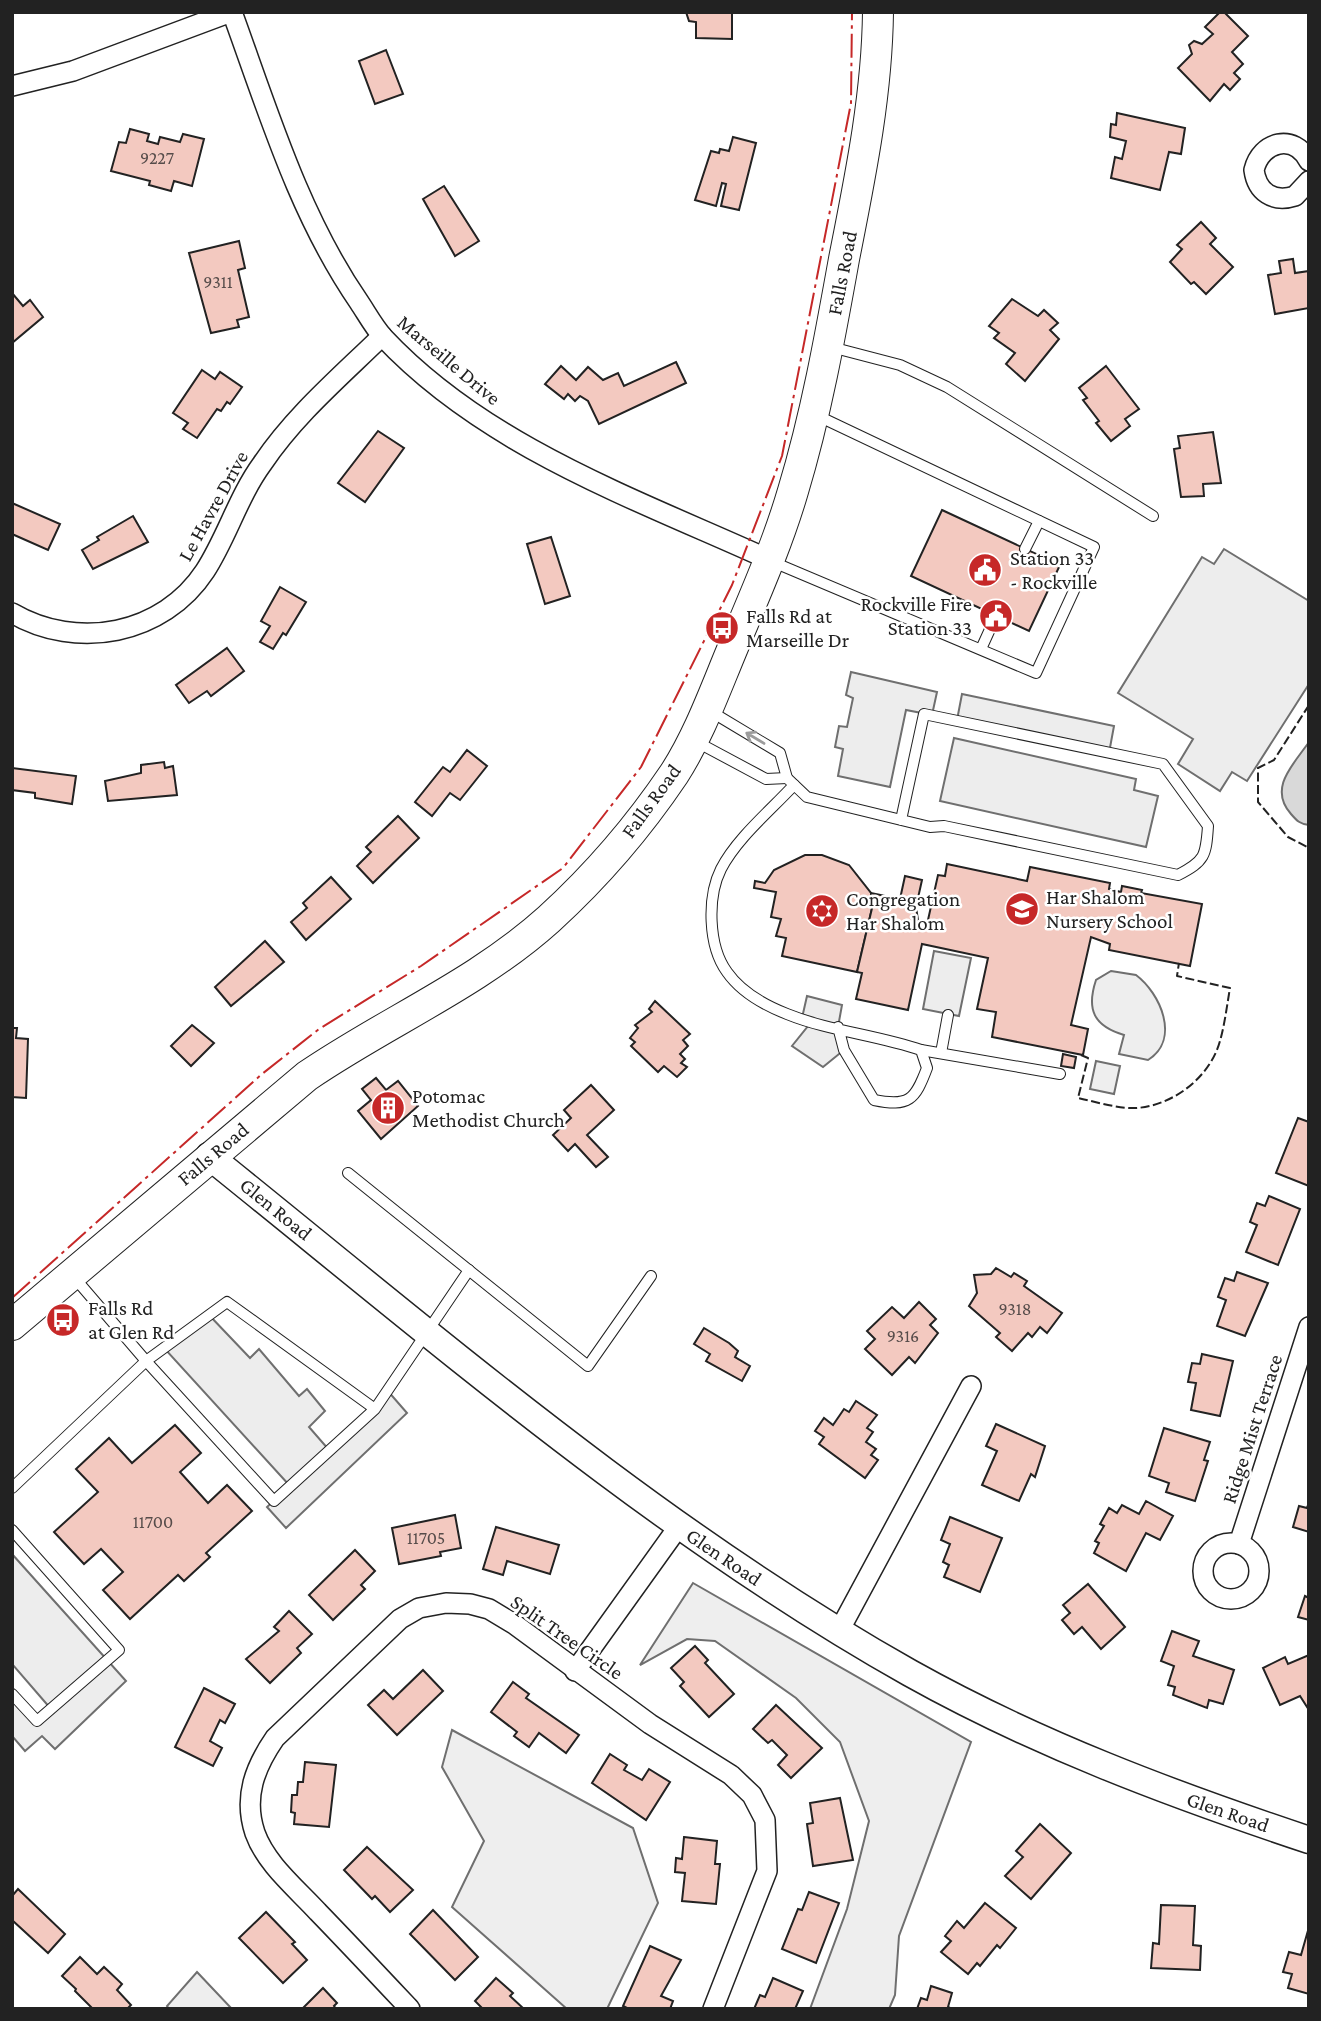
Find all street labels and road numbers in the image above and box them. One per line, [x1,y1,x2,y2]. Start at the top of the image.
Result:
street label: Falls Road [822,229,862,317]
street label: Marseille Drive [393,310,505,410]
street label: Le Havre Drive [173,447,253,565]
street label: Falls Road [616,759,686,843]
street label: Falls Road [173,1117,253,1191]
street label: Glen Road [235,1173,317,1245]
street label: Ridge Mist Terrace [1217,1351,1287,1507]
street label: Glen Road [682,1523,766,1591]
street label: Split Tree Circle [506,1589,628,1685]
street label: Glen Road [1184,1787,1272,1837]

